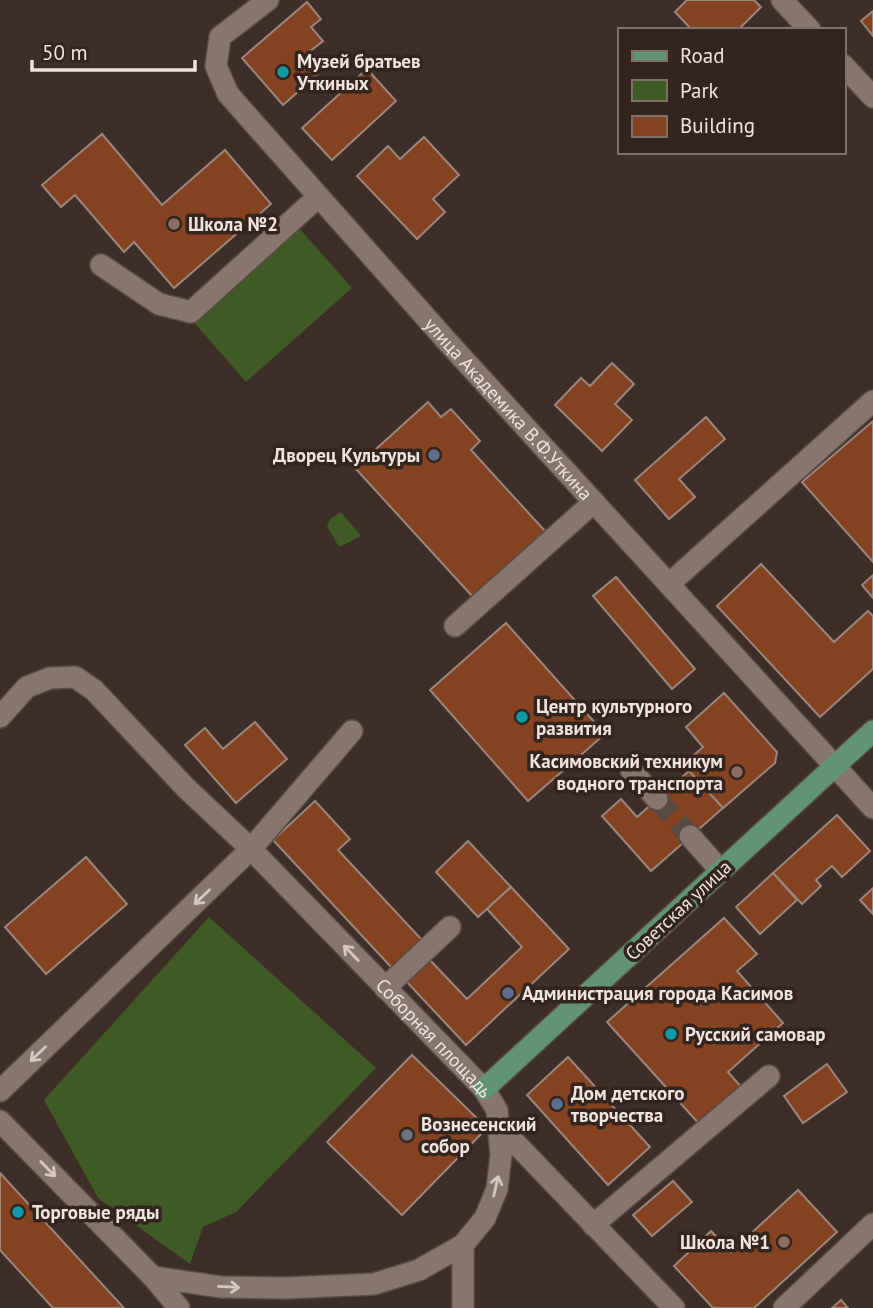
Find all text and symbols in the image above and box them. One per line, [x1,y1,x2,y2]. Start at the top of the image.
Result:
scale bar [32,28,194,72]
legend [618,28,845,154]
text: 50 m [42,39,88,66]
text: Road [680,42,724,69]
place label: Музей братьев Уткиных [296,49,421,95]
marker: Музей братьев Уткиных [275,64,291,80]
text: Park [680,77,719,104]
text: Building [680,112,755,139]
place label: Школа №2 [188,212,278,236]
marker: Школа №2 [166,216,182,232]
street label: улица Академика В.Ф.Уткина [419,312,598,505]
place label: Дворец Культуры [273,443,420,467]
marker: Дворец Культуры [426,447,442,463]
place label: Центр культурного развития [536,694,692,740]
marker: Центр культурного развития [514,709,530,725]
place label: Касимовский техникум водного транспорта [530,749,723,795]
marker: Касимовский техникум водного транспорта [729,764,745,780]
street label: Советская улица [620,855,736,965]
one-way arrow [194,888,211,905]
one-way arrow [343,944,360,961]
street label: Соборная площадь [371,973,498,1102]
place label: Администрация города Касимов [522,981,793,1005]
marker: Администрация города Касимов [500,985,516,1001]
place label: Русский самовар [685,1022,826,1046]
marker: Русский самовар [663,1026,679,1042]
one-way arrow [30,1046,47,1063]
place label: Дом детского творчества [571,1081,684,1127]
marker: Дом детского творчества [549,1096,565,1112]
place label: Вознесенский собор [421,1112,536,1158]
marker: Вознесенский собор [399,1127,415,1143]
one-way arrow [39,1161,56,1178]
one-way arrow [490,1175,503,1198]
place label: Торговые ряды [32,1200,159,1224]
marker: Торговые ряды [10,1204,26,1220]
place label: Школа №1 [680,1230,770,1254]
marker: Школа №1 [776,1234,792,1250]
one-way arrow [218,1280,241,1293]

